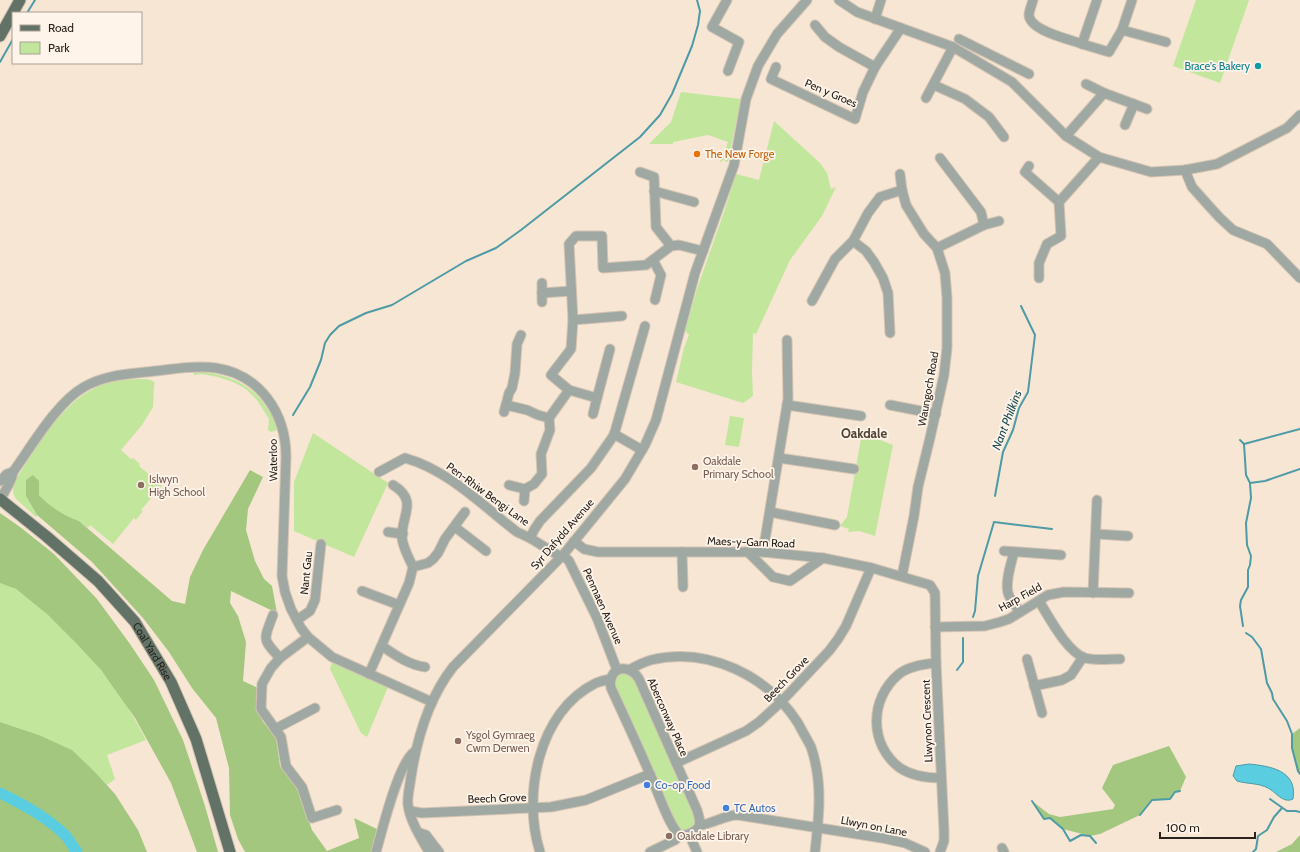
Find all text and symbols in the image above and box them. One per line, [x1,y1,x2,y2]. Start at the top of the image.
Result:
legend [12,12,142,64]
text: Road [48,20,74,35]
text: Park [48,40,70,55]
place label: Brace's Bakery [1184,59,1250,73]
marker: Brace's Bakery [1253,61,1263,71]
street label: Pen y Groes [803,76,860,110]
place label: The New Forge [705,147,775,161]
marker: The New Forge [692,149,702,159]
street label: Waungoch Road [915,350,941,428]
water label: Nant Philkins [988,387,1025,452]
district label: Oakdale [841,425,887,441]
street label: Waterloo [266,439,280,481]
place label: Oakdale Primary School [703,454,774,481]
street label: Pen-Rhiw Bengi Lane [444,459,533,529]
marker: Oakdale Primary School [690,462,700,472]
place label: Islwyn High School [149,472,205,499]
marker: Islwyn High School [136,480,146,490]
street label: Syr Dafydd Avenue [527,495,597,572]
street label: Maes-y-Garn Road [707,533,795,551]
street label: Nant Gau [297,550,315,595]
street label: Penmaen Avenue [580,566,626,647]
street label: Harp Field [996,579,1044,615]
street label: Coal Yard Rise [130,620,175,683]
street label: Beech Grove [761,653,812,705]
street label: Aberconway Place [644,676,692,759]
street label: Llwynon Crescent [919,679,935,763]
place label: Ysgol Gymraeg Cwm Derwen [465,728,535,755]
marker: Ysgol Gymraeg Cwm Derwen [453,736,463,746]
place label: Co-op Food [655,778,710,792]
marker: Co-op Food [642,780,652,790]
street label: Beech Grove [467,790,527,806]
place label: TC Autos [734,801,776,815]
marker: TC Autos [721,803,731,813]
street label: Llwyn on Lane [840,813,909,839]
scale bar [1160,814,1255,840]
text: 100 m [1166,820,1200,835]
place label: Oakdale Library [677,829,749,843]
marker: Oakdale Library [664,831,674,841]

